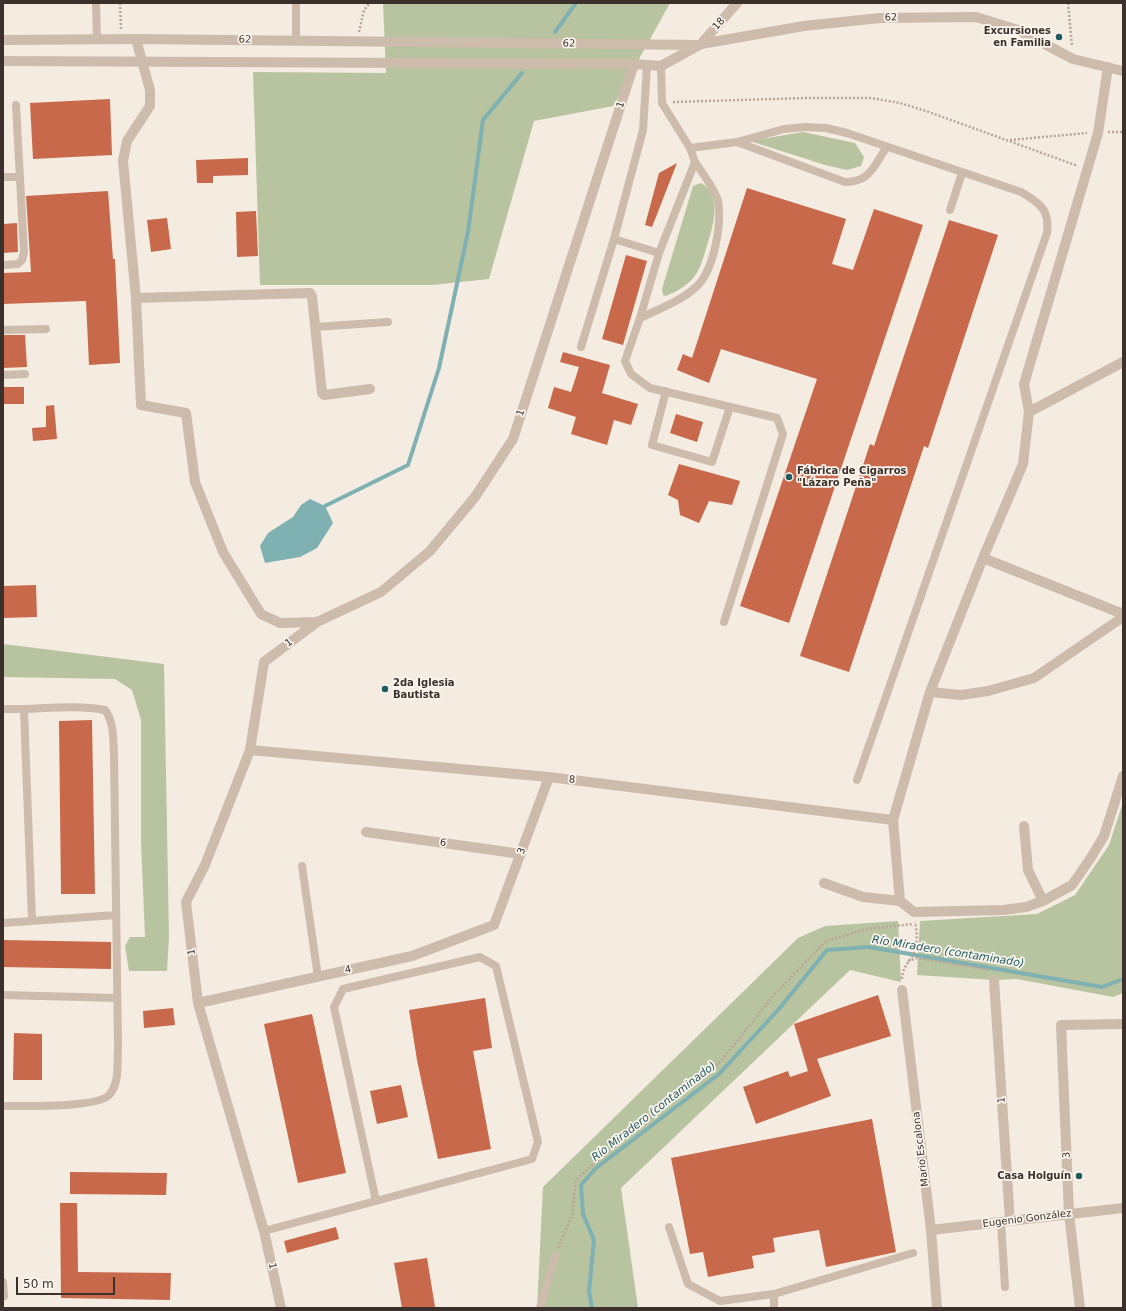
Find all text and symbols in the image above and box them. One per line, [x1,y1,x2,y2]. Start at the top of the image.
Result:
street label: 62 [884,12,898,24]
street label: 18 [710,15,728,33]
place label: Excursiones en Familia [984,25,1051,48]
marker: Excursiones en Familia [1054,32,1064,42]
street label: 62 [239,34,251,46]
street label: 62 [563,38,575,50]
street label: 1 [614,100,628,110]
street label: 1 [514,408,528,418]
place label: Fábrica de Cigarros "Lázaro Peña" [797,465,906,488]
marker: Fábrica de Cigarros "Lázaro Peña" [784,472,794,482]
street label: 1 [283,636,295,650]
place label: 2da Iglesia Bautista [393,677,455,700]
marker: 2da Iglesia Bautista [380,684,390,694]
street label: 8 [568,774,576,786]
street label: 6 [439,837,447,849]
street label: 3 [515,846,529,856]
water label: Río Miradero (contaminado) [871,933,1025,971]
street label: 1 [186,948,198,956]
street label: 4 [344,963,352,977]
water label: Río Miradero (contaminado) [589,1059,719,1165]
street label: 1 [996,1096,1008,1104]
street label: Mario Escalona [910,1111,932,1187]
street label: 3 [1061,1152,1073,1158]
place label: Casa Holguín [997,1170,1071,1182]
marker: Casa Holguín [1074,1171,1084,1181]
street label: Eugenio González [982,1208,1072,1230]
street label: 1 [265,1262,279,1270]
scale bar [18,1269,117,1295]
text: 50 m [23,1277,54,1291]

